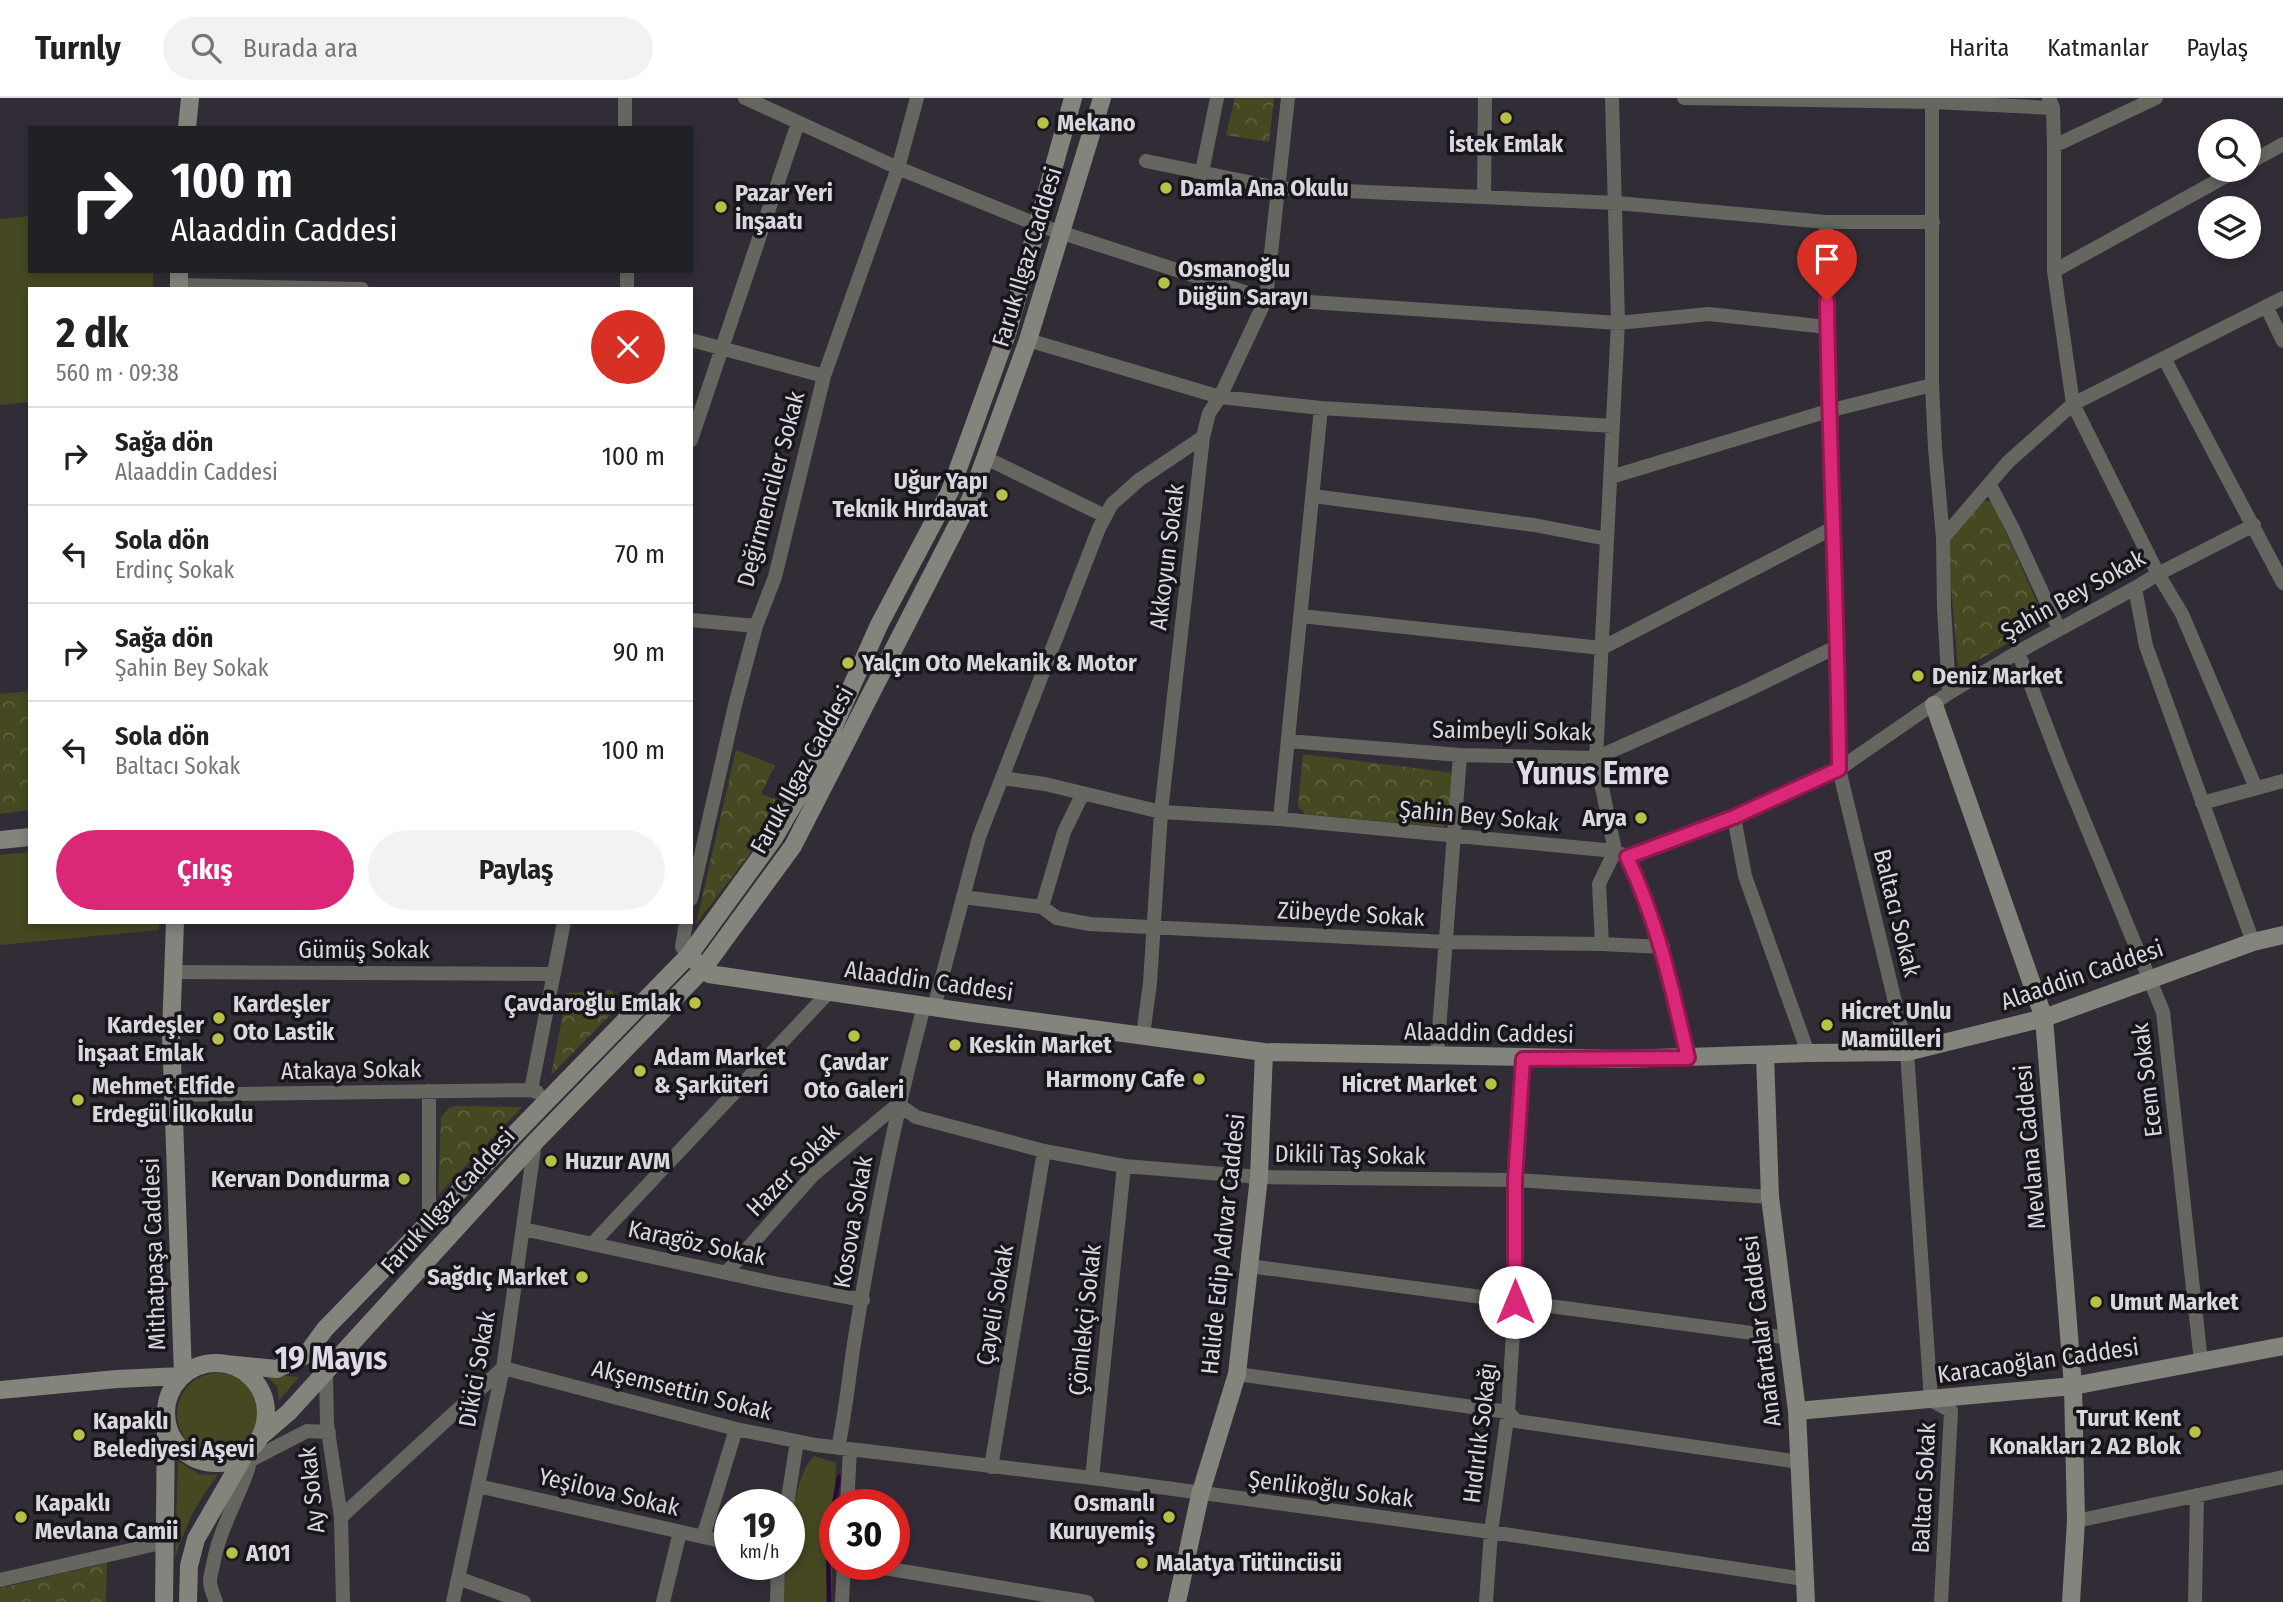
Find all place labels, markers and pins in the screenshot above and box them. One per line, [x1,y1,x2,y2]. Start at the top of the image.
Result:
place label: Mekano [1057,109,1136,137]
marker: İstek Emlak [1498,110,1514,126]
marker: Mekano [1035,115,1051,131]
place label: İstek Emlak [1449,129,1564,158]
place label: Damla Ana Okulu [1180,174,1349,202]
place label: Pazar Yeri İnşaatı [735,179,833,235]
marker: Damla Ana Okulu [1158,180,1174,196]
marker: Pazar Yeri İnşaatı [713,199,729,215]
pin [1797,229,1857,301]
place label: Osmanoğlu Düğün Sarayı [1178,255,1308,311]
marker: Osmanoğlu Düğün Sarayı [1156,275,1172,291]
place label: Uğur Yapı Teknik Hırdavat [833,467,989,523]
marker: Uğur Yapı Teknik Hırdavat [994,487,1010,503]
place label: Yalçın Oto Mekanik & Motor [861,649,1137,677]
marker: Yalçın Oto Mekanik & Motor [840,655,856,671]
place label: Deniz Market [1932,662,2063,690]
marker: Deniz Market [1910,668,1926,684]
place label: Arya [1581,804,1627,832]
marker: Arya [1633,810,1649,826]
place label: Çavdaroğlu Emlak [504,989,682,1018]
place label: Kardeşler Oto Lastik [233,990,335,1046]
marker: Çavdaroğlu Emlak [687,995,703,1011]
place label: Hicret Unlu Mamülleri [1841,997,1952,1053]
marker: Kardeşler Oto Lastik [211,1010,227,1026]
place label: Kardeşler İnşaat Emlak [77,1011,205,1067]
marker: Hicret Unlu Mamülleri [1819,1017,1835,1033]
marker: Çavdar Oto Galeri [846,1028,862,1044]
marker: Kardeşler İnşaat Emlak [210,1031,226,1047]
place label: Keskin Market [969,1031,1112,1059]
marker: Keskin Market [947,1037,963,1053]
place label: Adam Market & Şarküteri [653,1043,786,1100]
place label: Çavdar Oto Galeri [804,1048,904,1104]
marker: Adam Market & Şarküteri [632,1063,648,1079]
place label: Harmony Cafe [1046,1065,1185,1093]
place label: Hicret Market [1342,1070,1478,1098]
marker: Harmony Cafe [1191,1071,1207,1087]
place label: Mehmet Elfide Erdegül İlkokulu [92,1072,253,1128]
marker: Hicret Market [1483,1076,1499,1092]
marker: Mehmet Elfide Erdegül İlkokulu [70,1092,86,1108]
place label: Huzur AVM [565,1147,670,1175]
marker: Huzur AVM [543,1153,559,1169]
place label: Kervan Dondurma [211,1165,390,1193]
marker: Kervan Dondurma [396,1171,412,1187]
place label: Sağdıç Market [427,1263,569,1291]
marker: Sağdıç Market [574,1269,590,1285]
place label: Umut Market [2110,1288,2239,1316]
marker: Umut Market [2088,1294,2104,1310]
place label: Turut Kent Konakları 2 A2 Blok [1989,1404,2182,1460]
place label: Kapaklı Belediyesi Aşevi [93,1407,255,1463]
marker: Turut Kent Konakları 2 A2 Blok [2187,1424,2203,1440]
marker: Kapaklı Belediyesi Aşevi [71,1427,87,1443]
place label: Kapaklı Mevlana Camii [35,1489,178,1545]
place label: Osmanlı Kuruyemiş [1049,1489,1155,1545]
marker: Kapaklı Mevlana Camii [13,1509,29,1525]
marker: Osmanlı Kuruyemiş [1161,1509,1177,1525]
place label: A101 [245,1539,291,1567]
marker: A101 [224,1545,240,1561]
place label: Malatya Tütüncüsü [1156,1549,1342,1577]
marker: Malatya Tütüncüsü [1134,1555,1150,1571]

